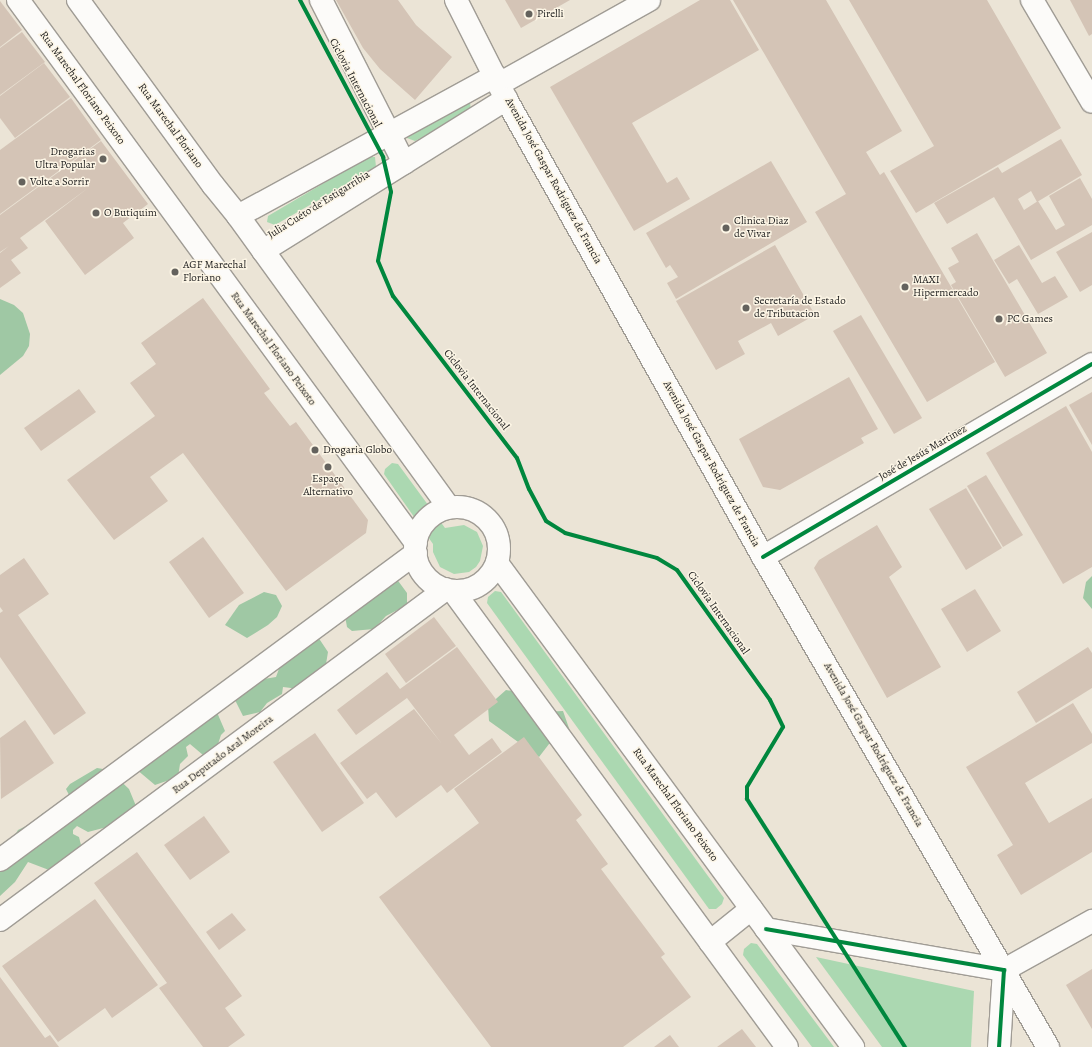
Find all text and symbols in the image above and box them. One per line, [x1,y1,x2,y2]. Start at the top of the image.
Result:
place label: Pirelli [537,7,564,21]
marker: Pirelli [524,9,534,19]
street label: Rua Marechal Floriano Peixoto [37,29,127,147]
street label: Ciclovia Internacional [326,36,384,130]
street label: Rua Marechal Floriano [135,81,205,171]
street label: Avenida José Gaspar Rodríguez de Francia [502,96,604,266]
place label: Drogarias Ultra Popular [35,146,95,172]
marker: Drogarias Ultra Popular [98,154,108,164]
street label: Julia Cuéto de Estigarribia [266,168,372,242]
place label: Volte a Sorrir [30,175,89,189]
marker: Volte a Sorrir [17,177,27,187]
place label: O Butiquim [104,206,157,220]
marker: O Butiquim [91,208,101,218]
place label: Clinica Diaz de Vivar [734,215,789,241]
marker: Clinica Diaz de Vivar [721,223,731,233]
place label: AGF Marechal Floriano [183,259,246,285]
marker: AGF Marechal Floriano [170,267,180,277]
place label: MAXI Hipermercado [913,274,978,300]
marker: MAXI Hipermercado [900,282,910,292]
street label: Rua Marechal Floriano Peixoto [228,290,318,408]
place label: Secretaría de Estado de Tributacion [754,295,846,321]
marker: Secretaría de Estado de Tributacion [741,303,751,313]
place label: PC Games [1007,312,1053,326]
marker: PC Games [994,314,1004,324]
street label: Ciclovia Internacional [440,347,512,433]
street label: Avenida José Gaspar Rodríguez de Francia [660,379,762,549]
street label: José de Jesús Martinez [877,422,969,484]
place label: Drogaria Globo [323,443,392,457]
marker: Drogaria Globo [310,445,320,455]
marker: Espaço Alternativo [323,462,333,472]
place label: Espaço Alternativo [303,473,353,499]
street label: Ciclovia Internacional [684,569,752,657]
street label: Avenida José Gaspar Rodríguez de Francia [820,660,926,830]
street label: Rua Deputado Aral Moreira [170,713,276,797]
street label: Rua Marechal Floriano Peixoto [630,746,720,864]

